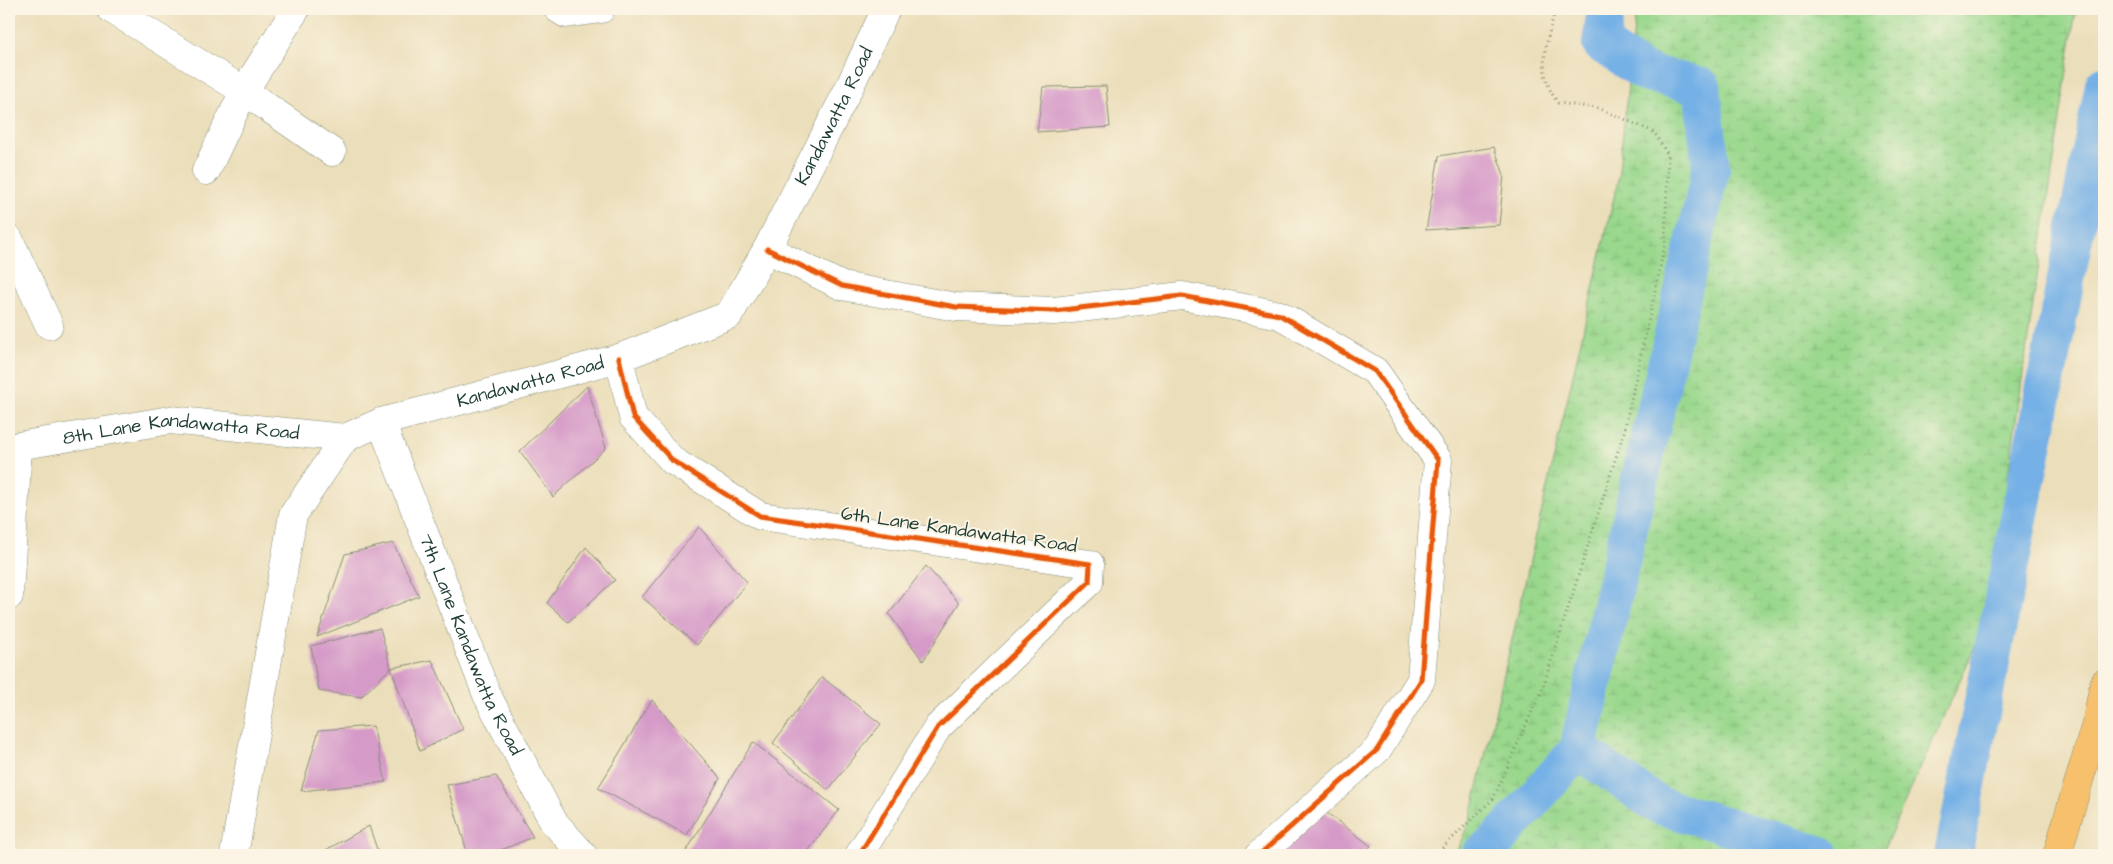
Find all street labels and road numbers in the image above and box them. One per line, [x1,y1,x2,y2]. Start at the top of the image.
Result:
street label: Kandawatta Road [788,42,880,190]
street label: Kandawatta Road [454,349,607,415]
street label: 8th Lane Kandawatta Road [60,407,301,452]
street label: 6th Lane Kandawatta Road [839,500,1079,560]
street label: 7th Lane Kandawatta Road [412,530,530,760]

